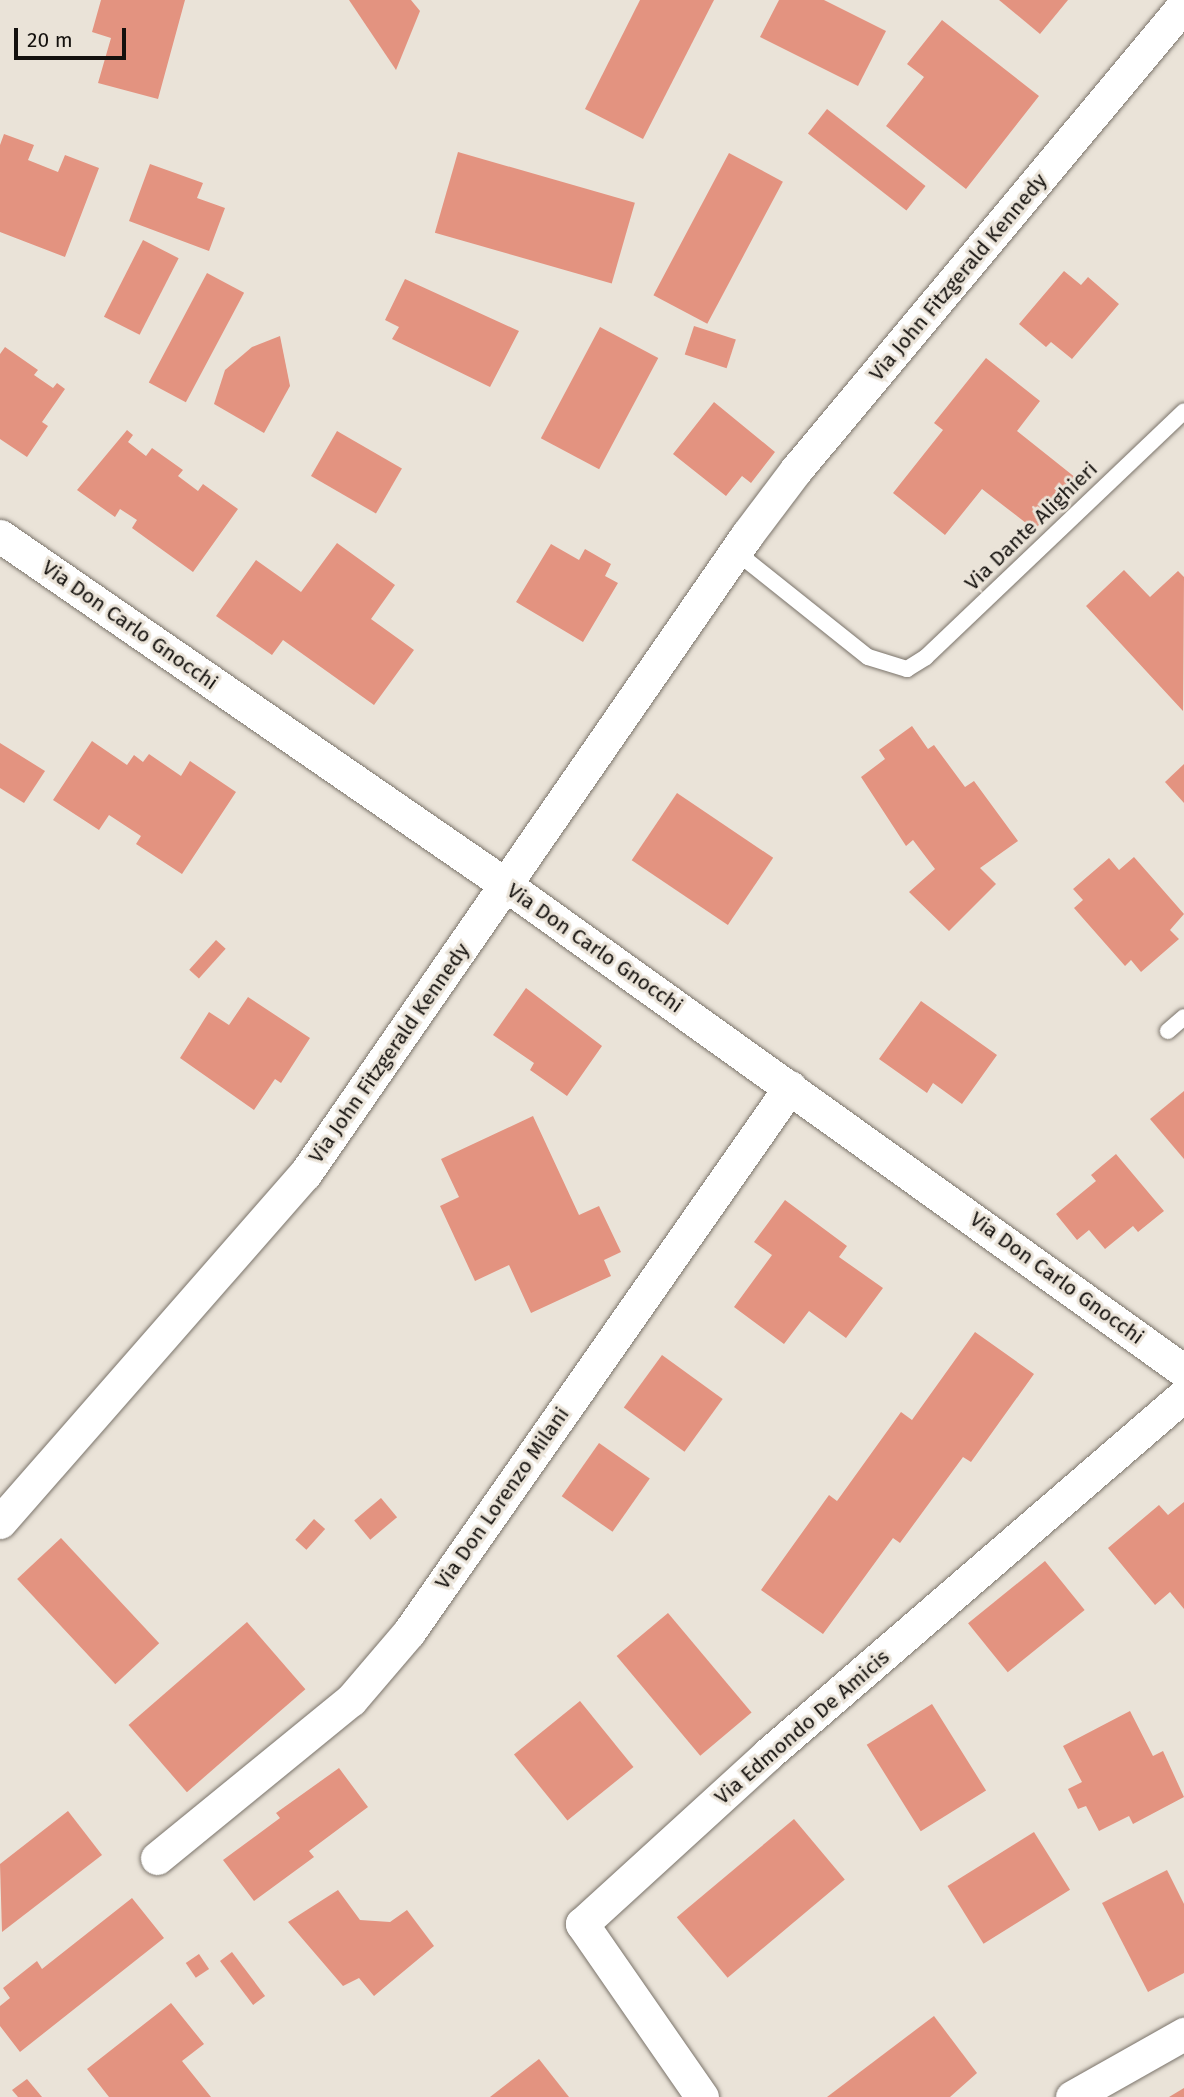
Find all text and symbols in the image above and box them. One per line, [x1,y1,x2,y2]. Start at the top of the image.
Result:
scale bar [18,14,130,58]
text: 20 m [27,27,73,53]
street label: Via John Fitzgerald Kennedy [864,168,1052,386]
street label: Via Dante Alighieri [959,456,1103,596]
street label: Via Don Carlo Gnocchi [37,555,223,695]
street label: Via Don Carlo Gnocchi [502,878,688,1018]
street label: Via John Fitzgerald Kennedy [303,938,475,1168]
street label: Via Don Carlo Gnocchi [965,1206,1149,1350]
street label: Via Don Lorenzo Milani [430,1402,574,1594]
street label: Via Edmondo De Amicis [710,1644,894,1810]

